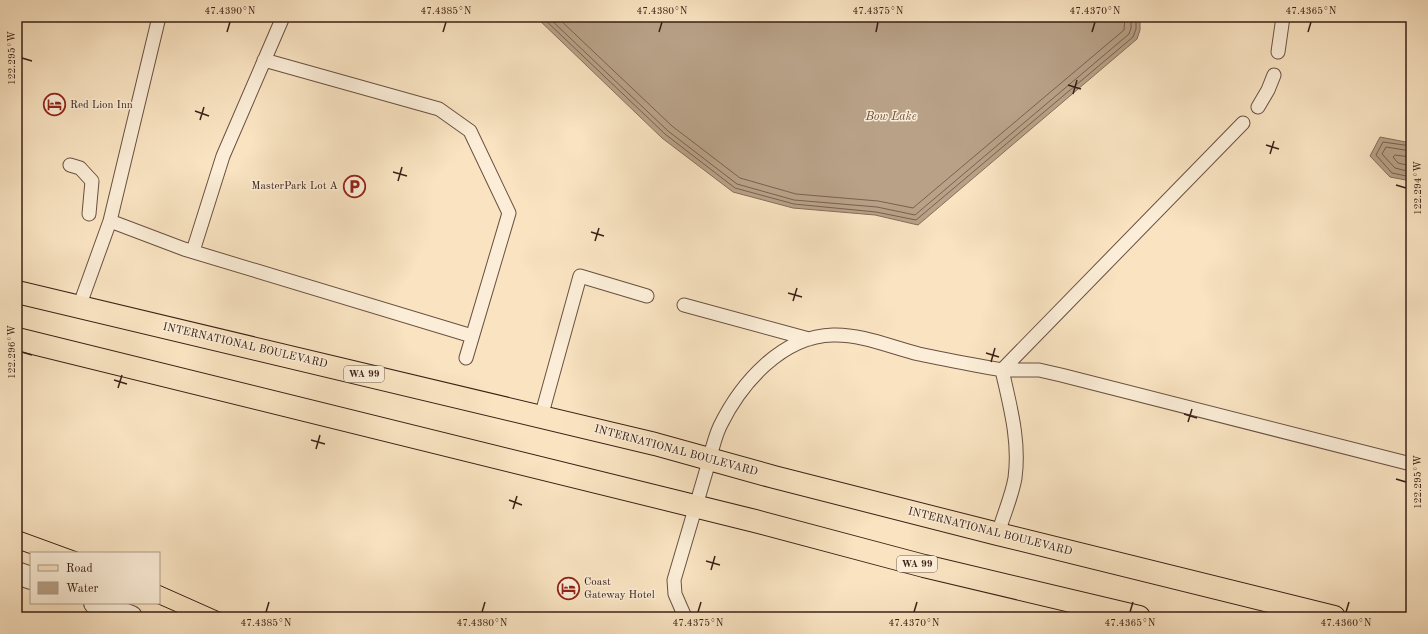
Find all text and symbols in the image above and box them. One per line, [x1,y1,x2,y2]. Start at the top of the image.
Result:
text: 47.4390°N [204,6,256,16]
text: 47.4385°N [420,6,472,16]
text: 47.4380°N [636,6,688,16]
text: 47.4375°N [852,6,904,16]
text: 47.4370°N [1069,6,1121,16]
text: 47.4365°N [1285,6,1337,16]
text: 122.295°W [7,31,17,85]
hotel icon: Red Lion Inn [41,92,67,118]
place label: Red Lion Inn [70,100,133,111]
water label: Bow Lake [864,111,917,123]
text: 122.294°W [1413,161,1423,215]
parking icon: MasterPark Lot A [341,173,367,199]
place label: MasterPark Lot A [251,181,339,192]
street label: INTERNATIONAL BOULEVARD [162,322,329,370]
text: 122.296°W [7,325,17,379]
road number: WA 99 [344,366,384,382]
street label: INTERNATIONAL BOULEVARD [593,424,759,478]
text: 122.295°W [1413,455,1423,509]
street label: INTERNATIONAL BOULEVARD [907,506,1074,558]
legend [30,552,160,604]
road number: WA 99 [897,556,937,572]
text: Road [66,563,93,575]
hotel icon: Coast Gateway Hotel [555,575,581,601]
place label: Coast Gateway Hotel [584,577,655,601]
text: Water [66,583,99,595]
text: 47.4385°N [240,618,292,628]
text: 47.4380°N [456,618,508,628]
text: 47.4375°N [672,618,724,628]
text: 47.4370°N [888,618,940,628]
text: 47.4365°N [1104,618,1156,628]
text: 47.4360°N [1320,618,1372,628]

